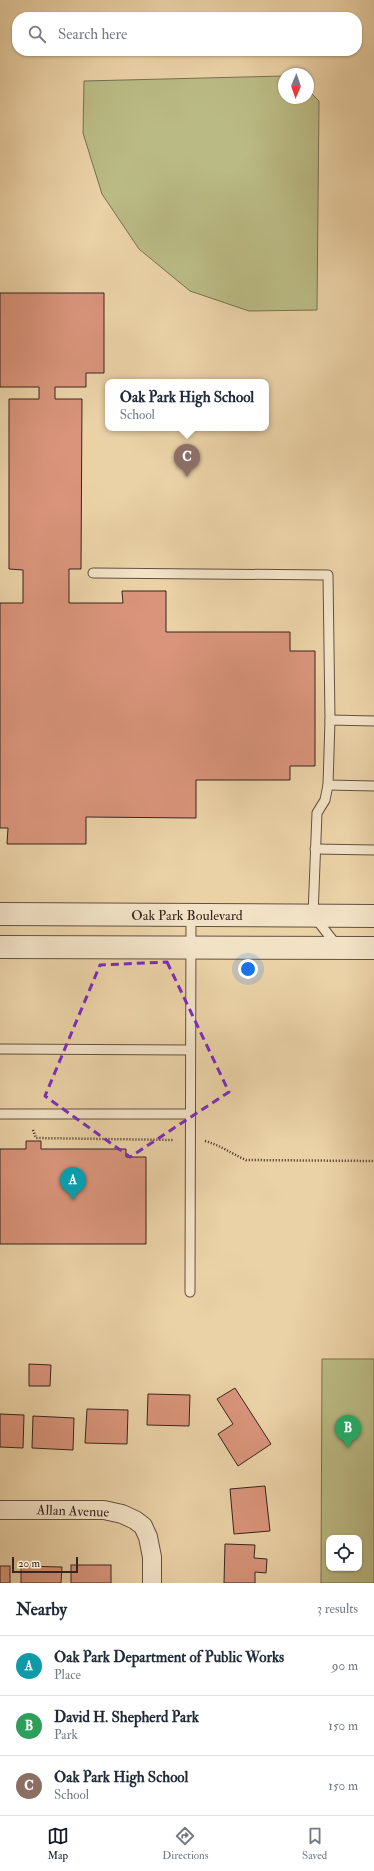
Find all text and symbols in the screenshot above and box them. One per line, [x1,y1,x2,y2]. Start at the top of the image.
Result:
search box [12,12,362,56]
icon: search [26,23,48,45]
text: Search here [58,25,127,44]
north arrow [278,68,314,104]
popup [105,379,269,431]
text: Oak Park High School [120,388,254,407]
text: School [120,407,155,423]
pin: C [174,444,200,477]
street label: Oak Park Boulevard [131,907,243,924]
your location [238,959,258,979]
pin: A [60,1167,86,1200]
pin: B [335,1415,361,1448]
street label: Allan Avenue [35,1501,110,1521]
map controls [326,1535,362,1571]
button: locate [326,1535,362,1571]
scale bar [12,1555,78,1574]
text: 20 m [18,1557,40,1570]
text: Nearby [16,1599,67,1620]
text: 3 results [317,1601,358,1617]
text: Oak Park Department of Public Works [54,1648,284,1667]
text: A [25,1658,33,1674]
text: 90 m [332,1658,358,1674]
text: Place [54,1667,81,1683]
text: David H. Shepherd Park [54,1708,199,1727]
text: B [25,1718,33,1734]
text: 150 m [328,1718,358,1734]
text: Park [54,1727,78,1743]
text: Oak Park High School [54,1768,188,1787]
text: C [24,1778,34,1794]
text: 150 m [328,1778,358,1794]
text: School [54,1787,89,1803]
tab: Map [47,1825,69,1862]
tab: Directions [162,1825,209,1862]
tab: Saved [302,1825,327,1862]

